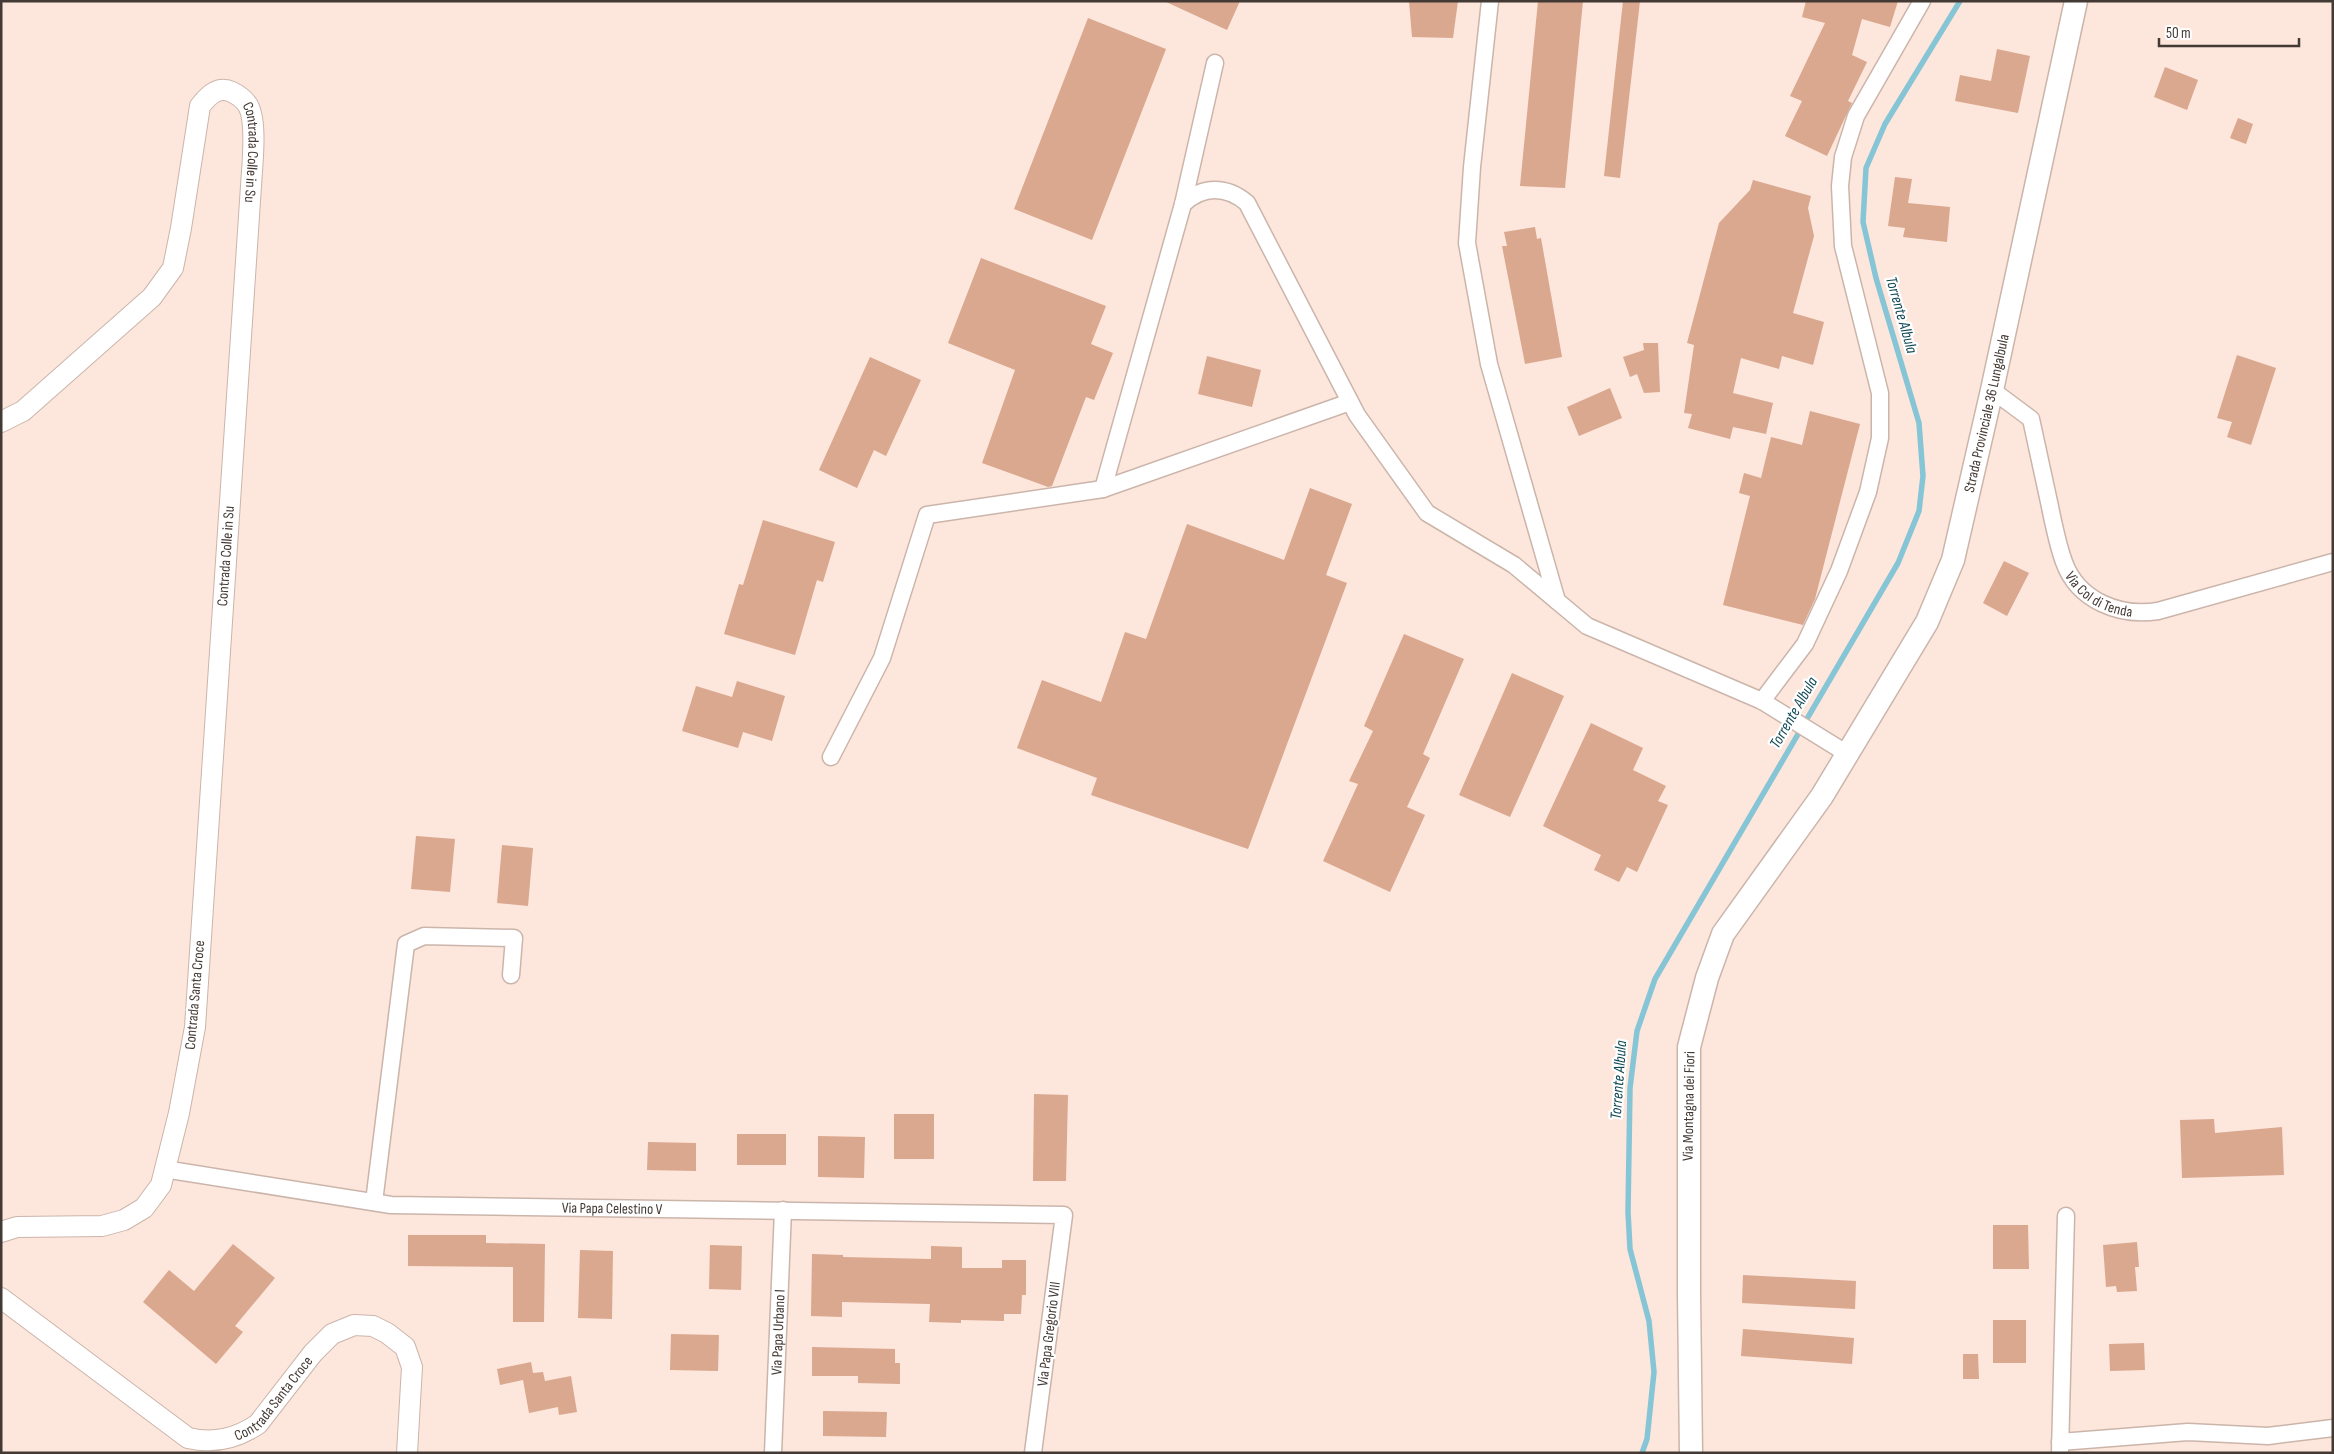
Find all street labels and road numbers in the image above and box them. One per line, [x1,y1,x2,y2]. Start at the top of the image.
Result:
street label: Contrada Colle in Su [238,98,263,203]
street label: Strada Provinciale 36 Lungalbula [1959,332,2013,494]
street label: Contrada Colle in Su [213,505,239,607]
street label: Via Col di Tenda [2061,568,2134,621]
street label: Contrada Santa Croce [181,940,209,1050]
street label: Via Montagna dei Fiori [1679,1051,1699,1161]
street label: Via Papa Celestino V [562,1198,663,1219]
street label: Via Papa Gregorio VIII [1033,1281,1065,1387]
street label: Via Papa Urbano I [767,1289,789,1375]
street label: Contrada Santa Croce [231,1352,317,1445]

